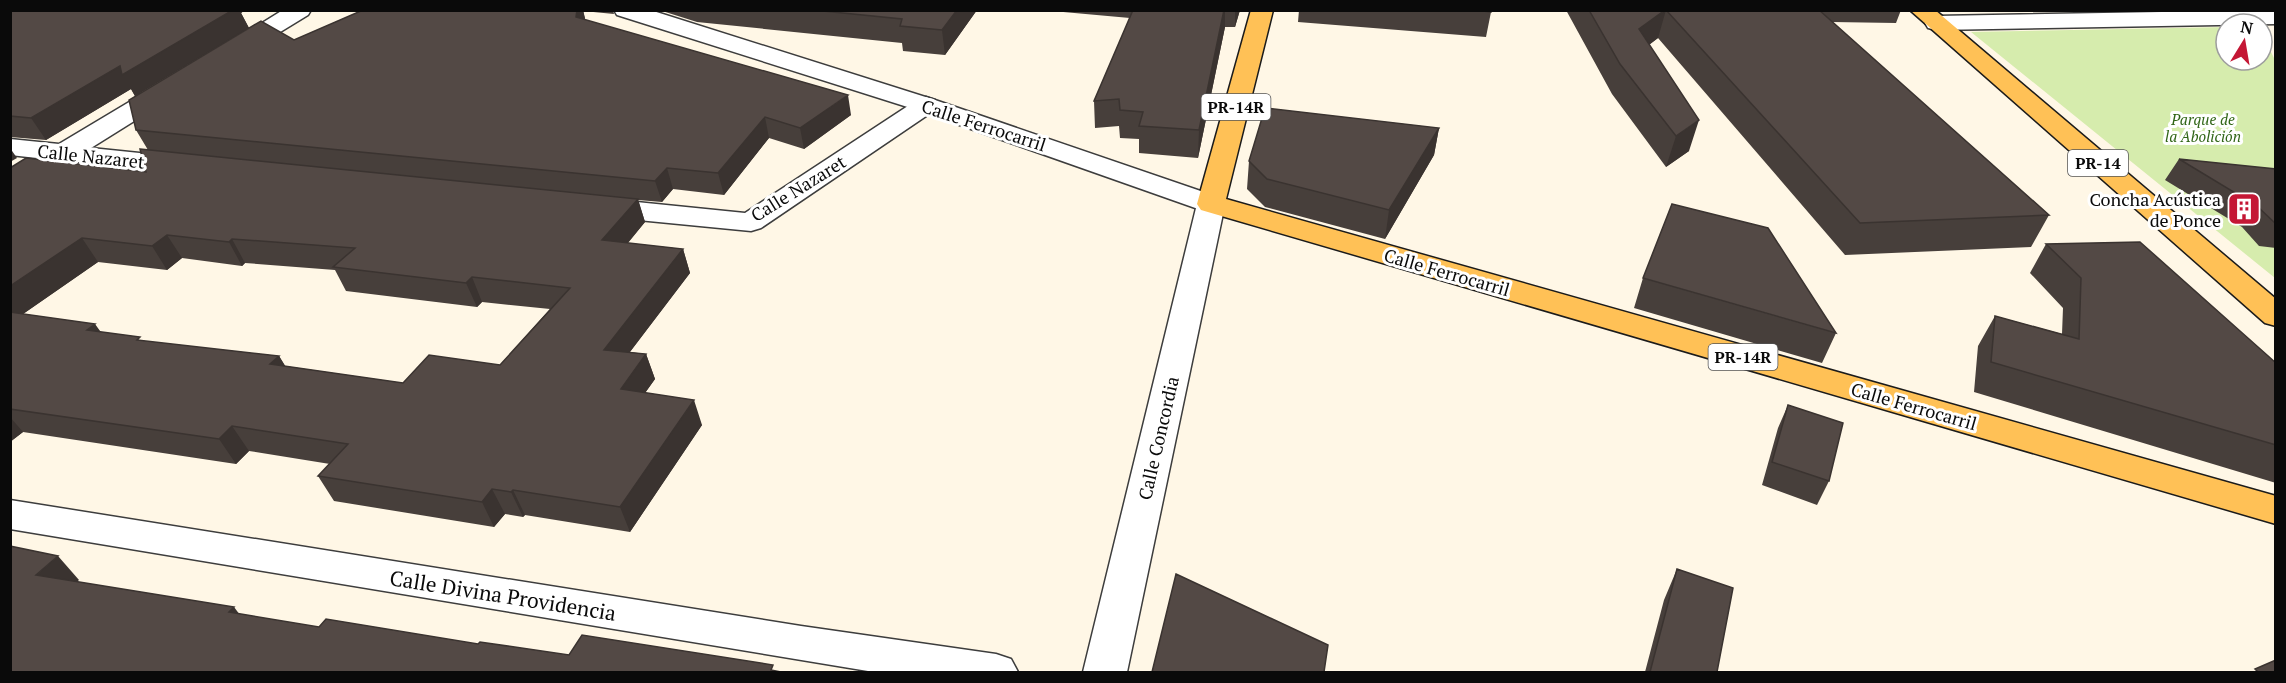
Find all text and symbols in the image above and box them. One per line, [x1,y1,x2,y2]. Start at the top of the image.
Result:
north arrow [2214,12,2274,72]
text: N [2239,15,2255,39]
street label: Calle Ferrocarril [919,94,1049,156]
road number: PR-14R [1202,94,1270,120]
park label: Parque de la Abolición [2165,109,2241,146]
street label: Calle Nazaret [36,138,146,174]
street label: Calle Nazaret [746,149,850,227]
road number: PR-14 [2068,150,2128,176]
place label: Concha Acústica de Ponce [2089,187,2221,232]
building icon: Concha Acústica de Ponce [2226,191,2262,227]
street label: Calle Ferrocarril [1381,243,1513,301]
road number: PR-14R [1708,344,1778,370]
street label: Calle Concordia [1132,374,1184,502]
street label: Calle Ferrocarril [1848,377,1980,435]
street label: Calle Divina Providencia [388,563,619,627]

